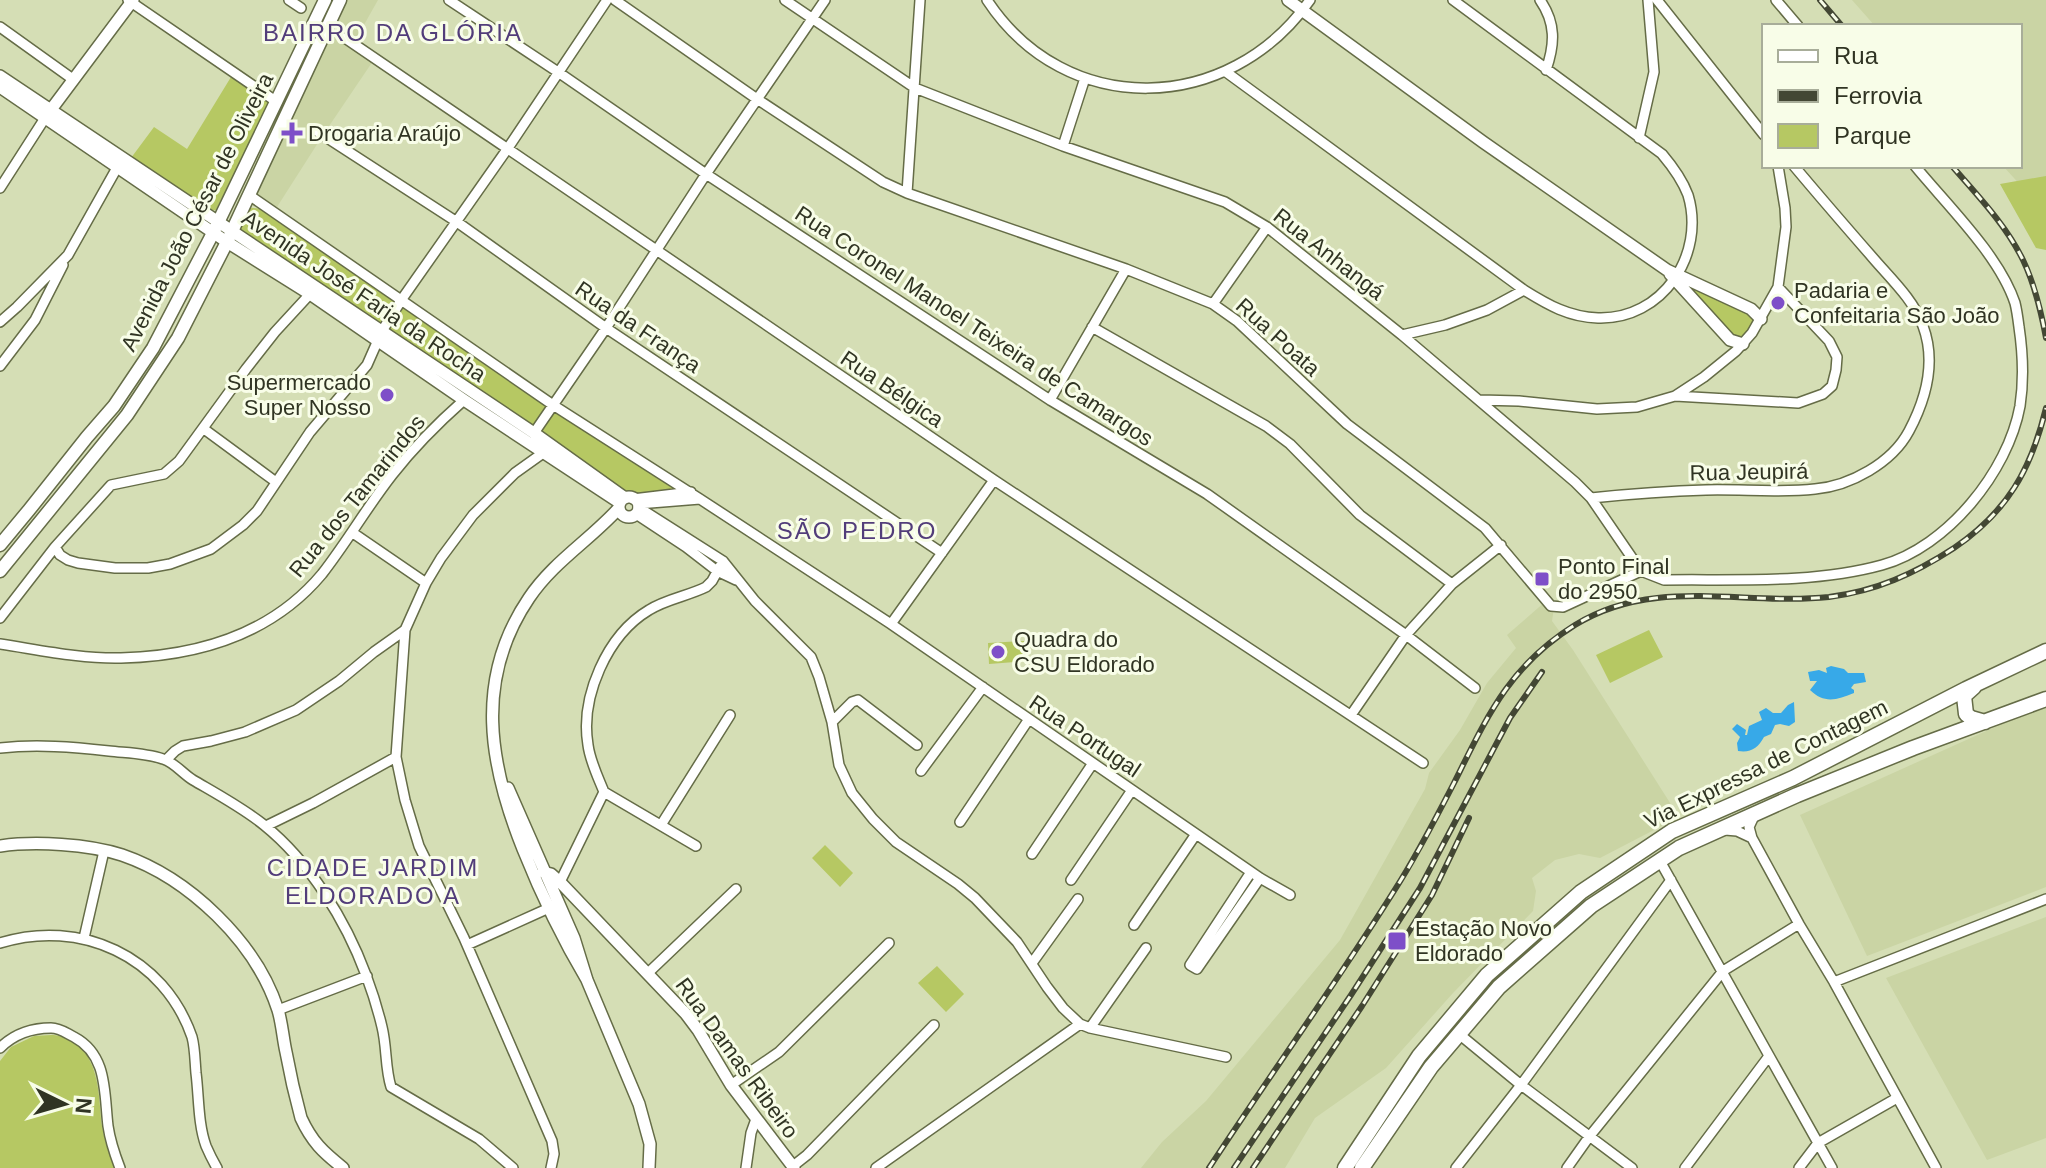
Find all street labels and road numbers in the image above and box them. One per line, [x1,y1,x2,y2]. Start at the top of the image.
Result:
street label: Avenida João César de Oliveira [116,68,279,355]
street label: Rua Coronel Manoel Teixeira de Camargos [790,201,1158,451]
street label: Rua Anhangá [1269,203,1390,305]
street label: Avenida José Faria da Rocha [238,205,491,387]
street label: Rua da França [571,276,706,378]
street label: Rua Poata [1231,293,1326,382]
street label: Rua Bélgica [836,345,949,433]
street label: Rua dos Tamarindos [284,410,430,582]
street label: Rua Jeupirá [1689,458,1809,486]
street label: Rua Portugal [1025,690,1145,782]
street label: Via Expressa de Contagem [1640,694,1892,834]
street label: Rua Damas Ribeiro [670,973,804,1143]

